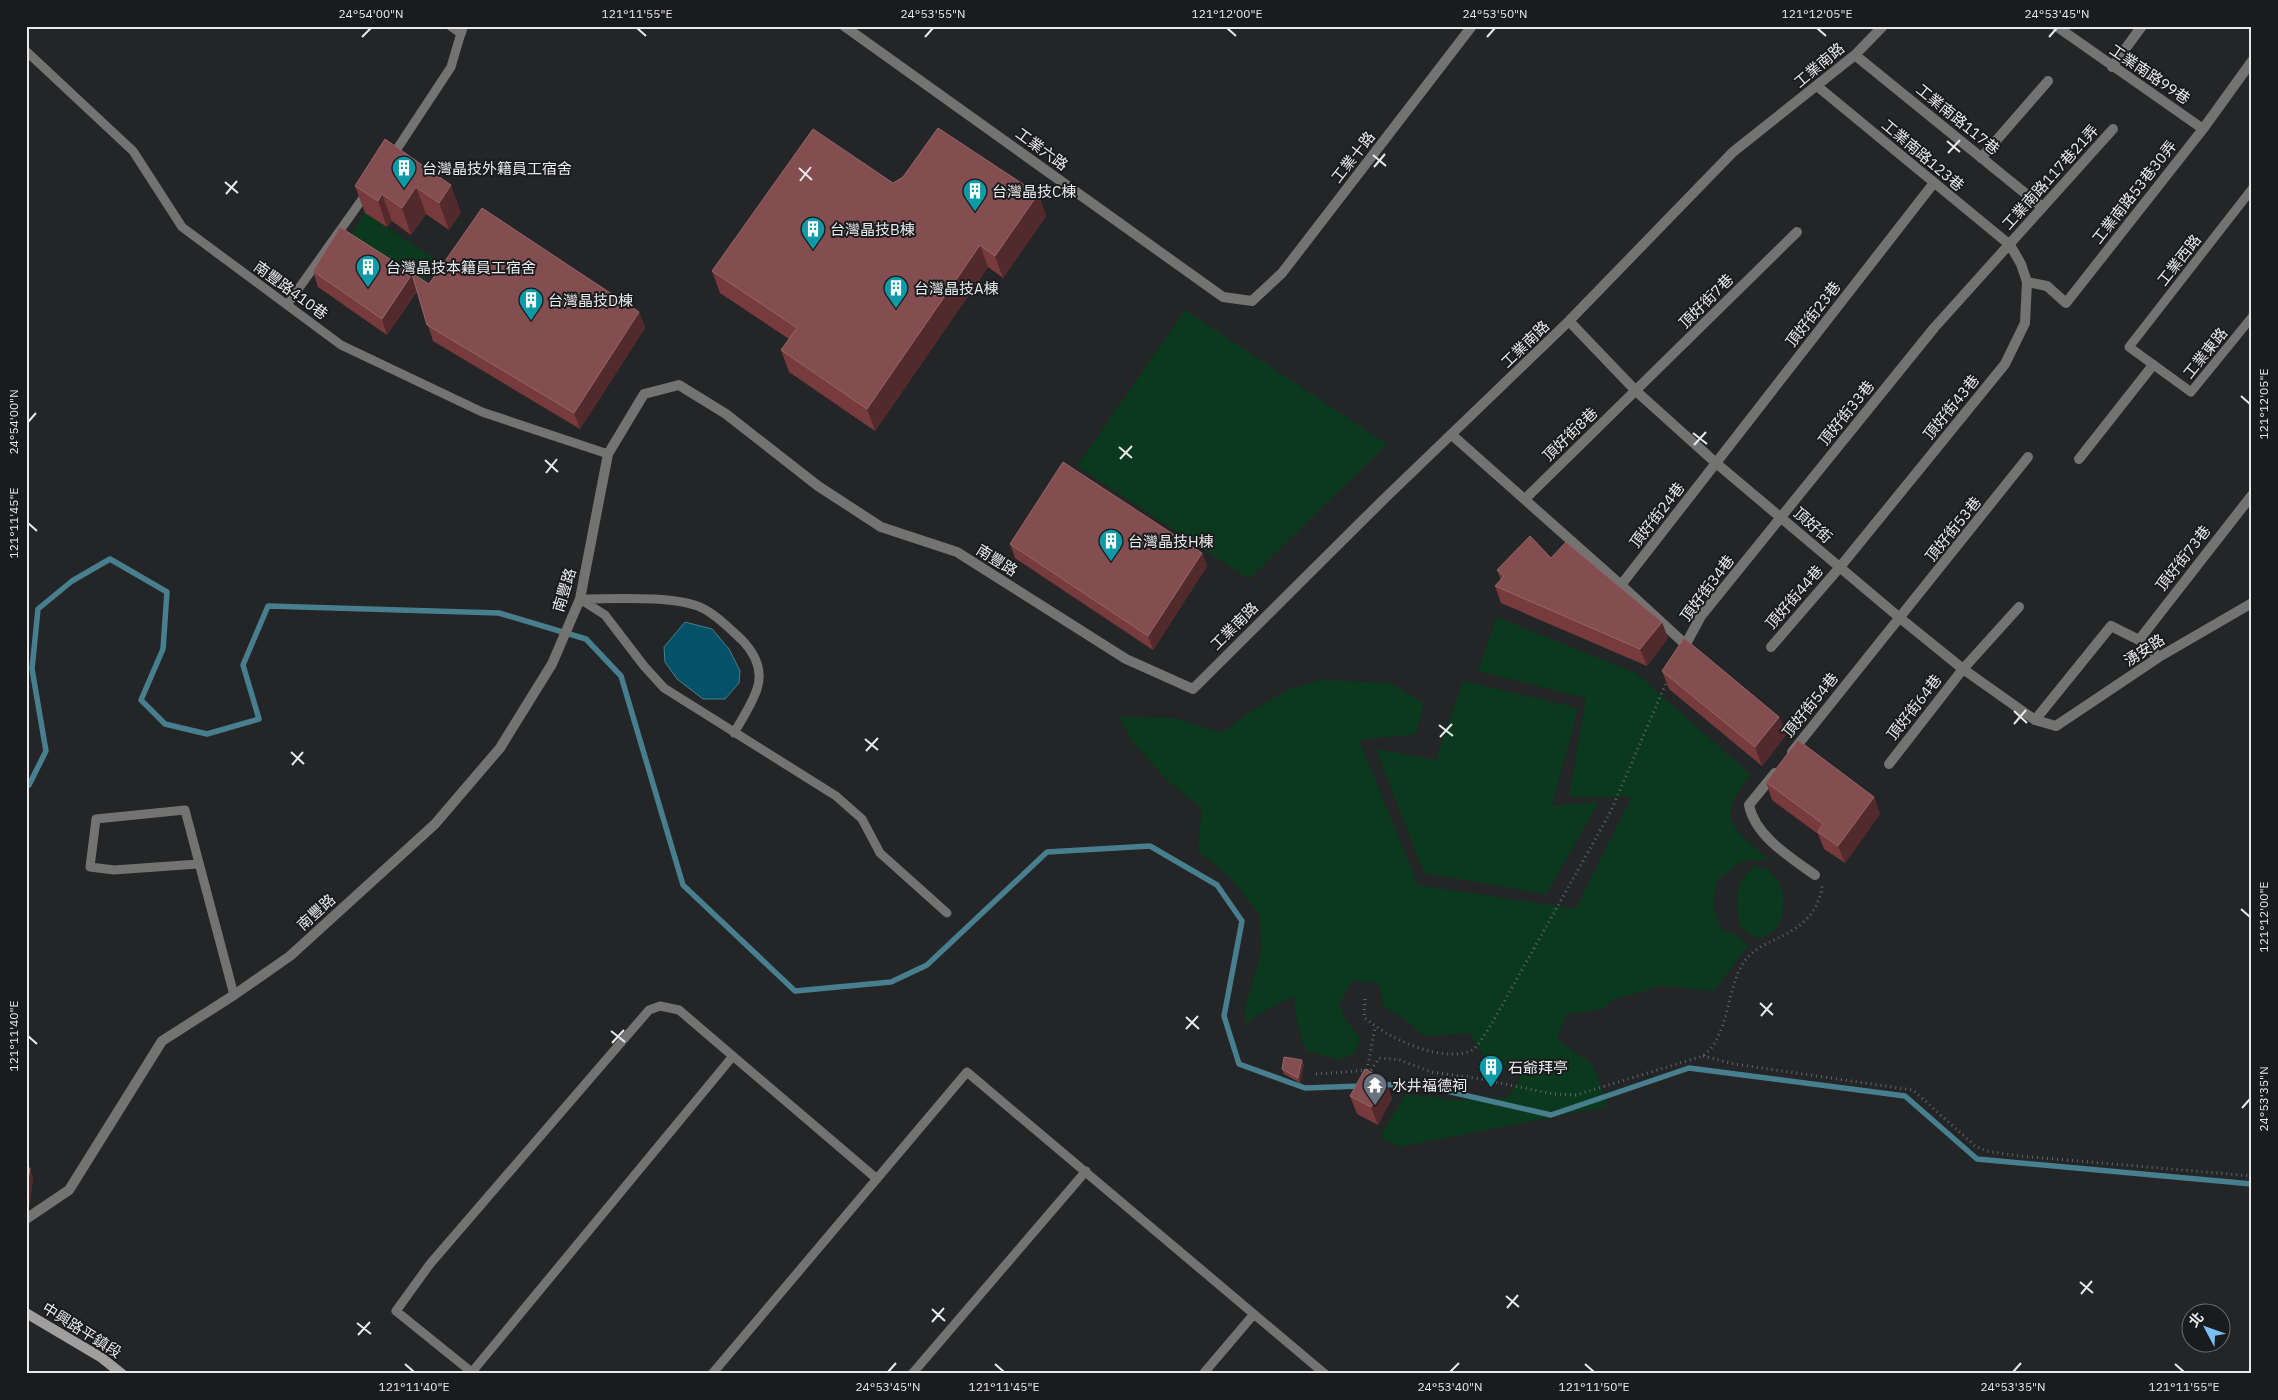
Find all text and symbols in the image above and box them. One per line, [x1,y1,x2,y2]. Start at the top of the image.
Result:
text: 24°54'00"N [338,6,404,21]
text: 121°11'55"E [602,6,672,21]
text: 24°53'55"N [900,6,966,21]
text: 121°12'00"E [1192,6,1262,21]
text: 24°53'50"N [1462,6,1528,21]
text: 121°12'05"E [1782,6,1852,21]
text: 24°53'45"N [2024,6,2090,21]
street label: 工業南路 [1790,38,1848,92]
street label: 工業南路99巷 [2106,40,2194,108]
street label: 工業南路117巷 [1912,80,2004,158]
street label: 工業南路123巷 [1878,115,1968,195]
street label: 工業南路117巷21弄 [1998,120,2102,234]
street label: 工業六路 [1012,124,1072,174]
street label: 工業十路 [1327,128,1379,186]
street label: 工業南路53巷30弄 [2088,137,2180,247]
building icon: 台灣晶技外籍員工宿舍 [391,155,417,189]
place label: 台灣晶技外籍員工宿舍 [422,159,572,178]
building icon: 台灣晶技C棟 [962,178,988,212]
place label: 台灣晶技C棟 [992,182,1076,201]
building icon: 台灣晶技B棟 [800,216,826,250]
place label: 台灣晶技B棟 [830,220,915,239]
street label: 工業西路 [2153,231,2205,289]
building icon: 台灣晶技本籍員工宿舍 [355,254,381,288]
street label: 南豐路410巷 [250,257,332,323]
place label: 台灣晶技本籍員工宿舍 [386,258,536,277]
street label: 頂好街7巷 [1675,270,1737,332]
building icon: 台灣晶技A棟 [883,275,909,309]
street label: 頂好街23巷 [1781,277,1845,351]
place label: 台灣晶技A棟 [914,279,999,298]
building icon: 台灣晶技D棟 [518,287,544,321]
place label: 台灣晶技D棟 [548,291,633,310]
street label: 工業南路 [1497,316,1553,372]
street label: 工業東路 [2179,324,2231,382]
text: 121°12'05"E [2256,369,2271,439]
street label: 頂好街43巷 [1919,371,1983,443]
street label: 頂好街33巷 [1814,377,1878,449]
text: 24°54'00"N [6,389,21,455]
street label: 頂好街8巷 [1539,403,1601,465]
street label: 頂好街24巷 [1625,478,1689,552]
text: 121°11'45"E [6,488,21,558]
street label: 頂好街53巷 [1921,493,1985,565]
street label: 頂好街 [1790,503,1836,547]
street label: 頂好街73巷 [2151,521,2215,595]
building icon: 台灣晶技H棟 [1098,528,1124,562]
place label: 台灣晶技H棟 [1128,532,1214,551]
street label: 南豐路 [973,540,1021,580]
street label: 頂好街34巷 [1676,551,1738,625]
street label: 頂好街44巷 [1761,561,1827,633]
street label: 南豐路 [548,566,580,614]
street label: 工業南路 [1206,598,1262,654]
street label: 湧安路 [2120,630,2168,670]
street label: 頂好街54巷 [1778,669,1842,741]
street label: 頂好街64巷 [1882,670,1946,744]
text: 121°12'00"E [2256,882,2271,952]
street label: 南豐路 [293,890,339,934]
text: 121°11'40"E [6,1001,21,1071]
building icon: 石爺拜亭 [1478,1054,1504,1088]
place label: 石爺拜亭 [1508,1058,1568,1077]
text: 24°53'35"N [2256,1066,2271,1132]
temple icon: 水井福德祠 [1362,1072,1388,1106]
place label: 水井福德祠 [1392,1076,1467,1095]
street label: 中興路平鎮段 [39,1298,125,1362]
north arrow [2180,1302,2230,1352]
text: 北 [2185,1308,2208,1331]
text: 121°11'40"E [379,1379,449,1394]
text: 24°53'45"N [855,1379,921,1394]
text: 121°11'45"E [969,1379,1039,1394]
text: 24°53'40"N [1417,1379,1483,1394]
text: 121°11'50"E [1559,1379,1629,1394]
text: 24°53'35"N [1980,1379,2046,1394]
text: 121°11'55"E [2149,1379,2219,1394]

